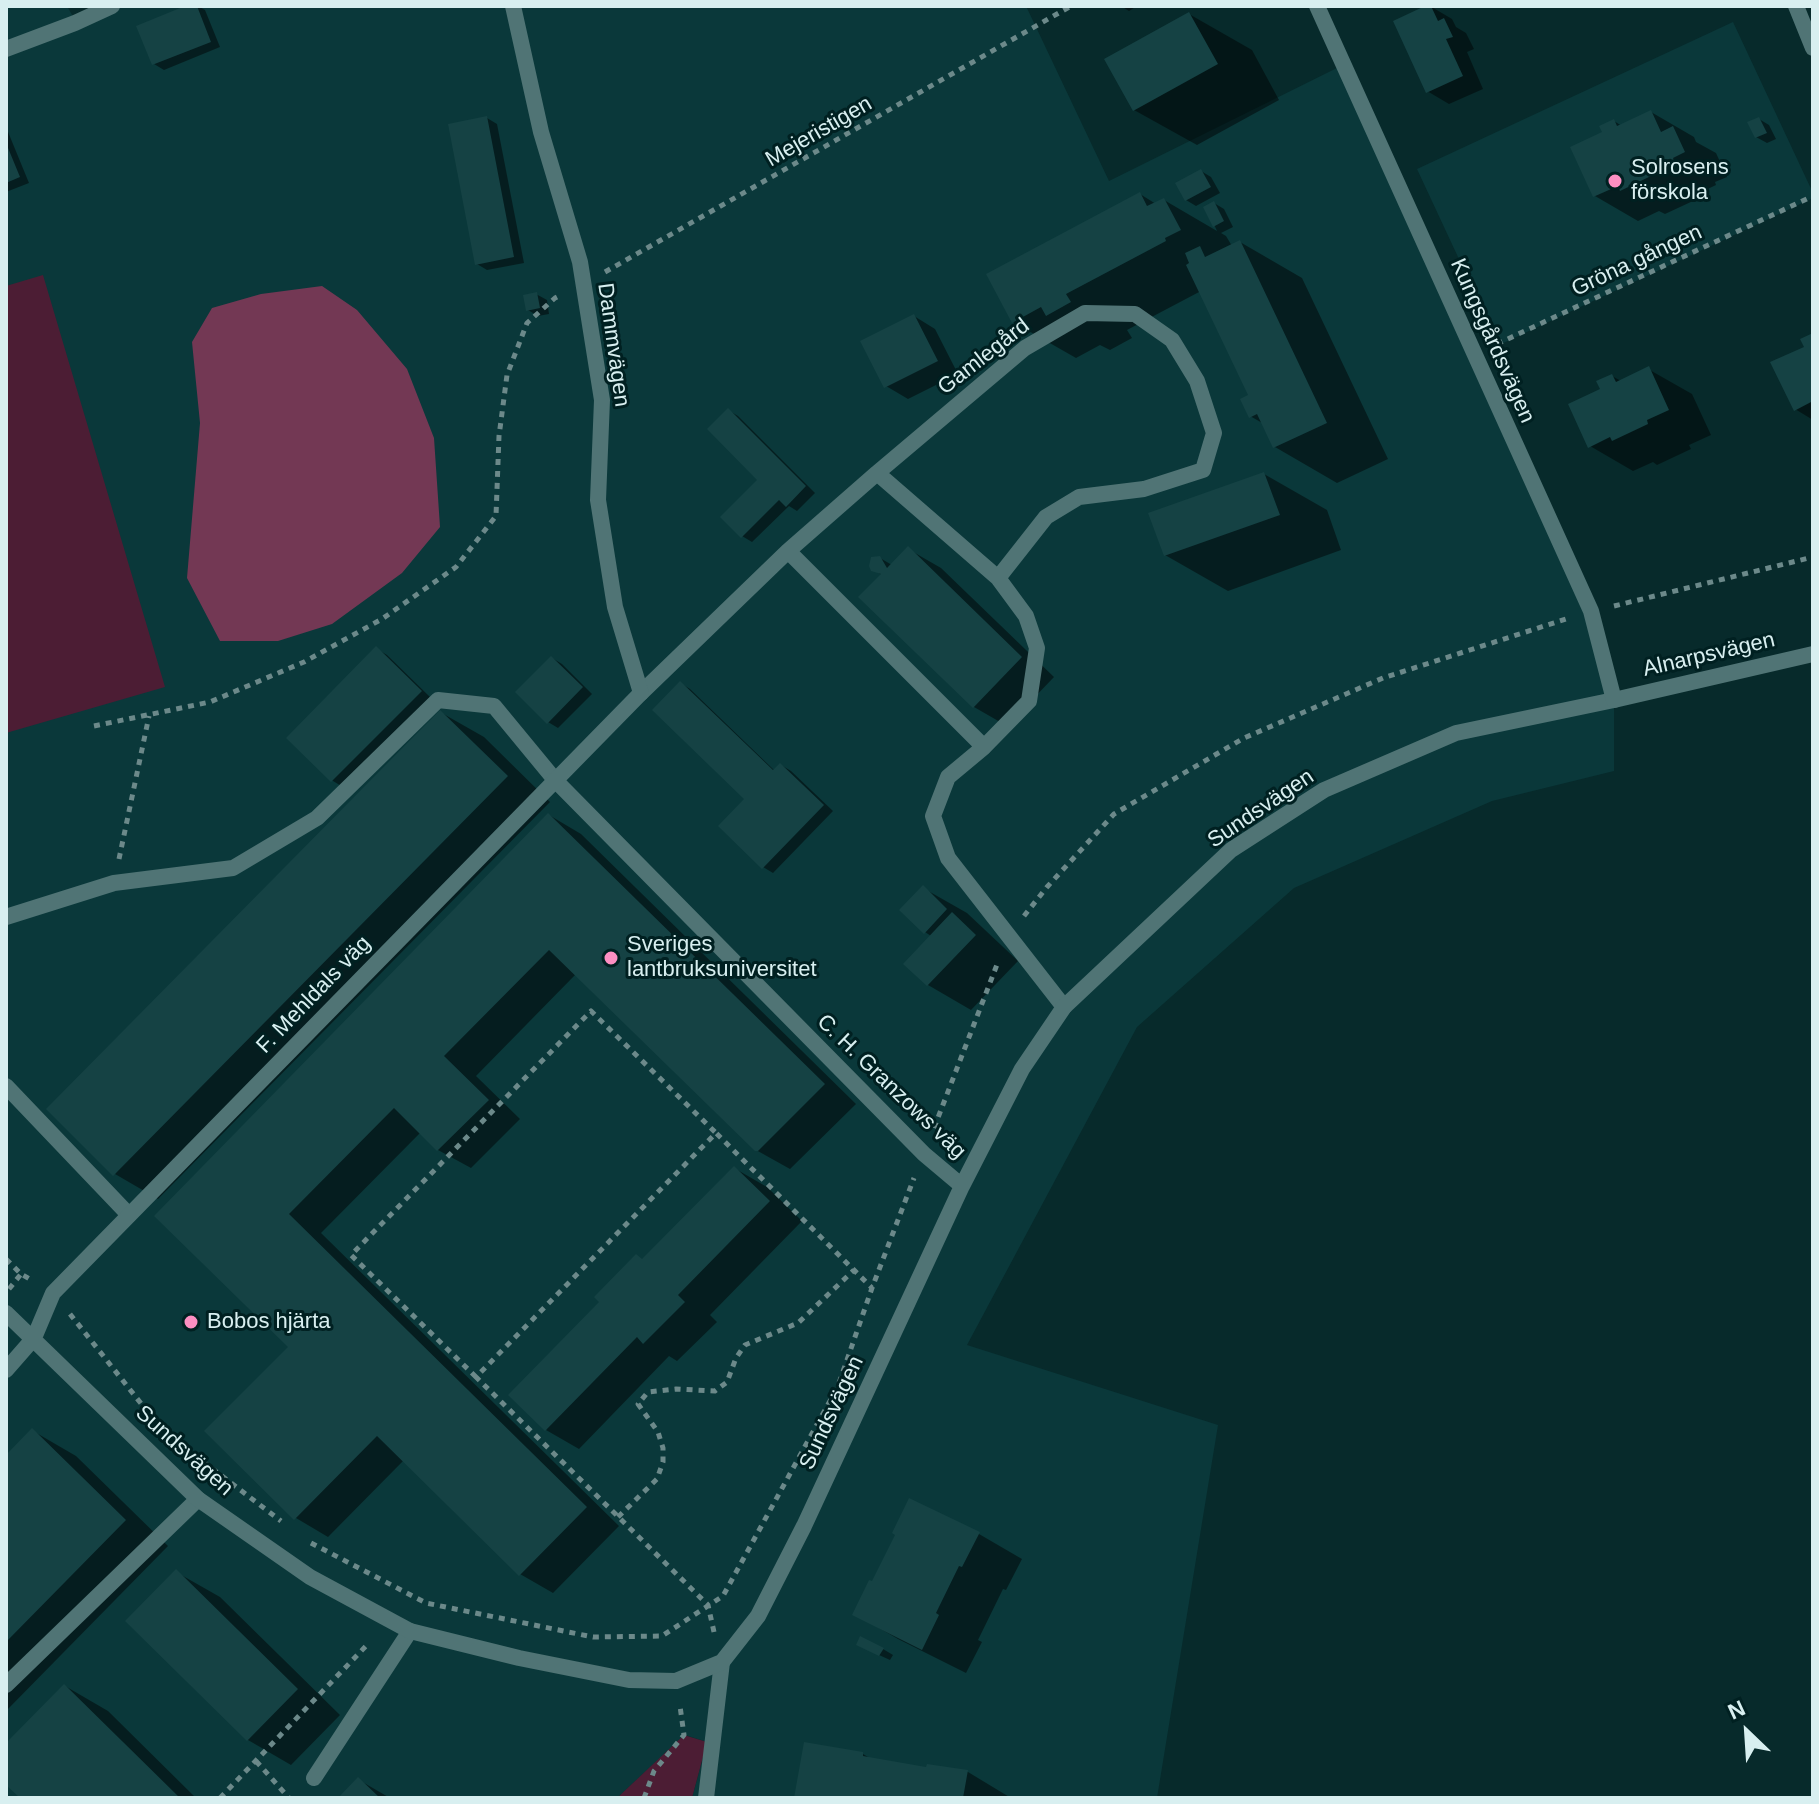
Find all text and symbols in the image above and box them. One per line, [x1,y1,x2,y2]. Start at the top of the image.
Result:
street label: Mejeristigen [761,91,877,173]
place label: Solrosens förskola [1631,155,1729,206]
marker: Solrosens förskola [1606,172,1624,190]
street label: Gröna gången [1568,219,1706,303]
street label: Kungsgårdsvägen [1444,255,1540,427]
street label: Dammvägen [591,281,635,409]
street label: Gamlegård [933,313,1035,401]
street label: Alnarpsvägen [1640,627,1778,683]
street label: Sundsvägen [1203,764,1319,854]
street label: F. Mehldals väg [251,931,377,1059]
place label: Sveriges lantbruksuniversitet [627,932,817,984]
marker: Sveriges lantbruksuniversitet [602,949,620,967]
street label: C. H. Granzows väg [811,1009,971,1165]
place label: Bobos hjärta [207,1309,331,1335]
marker: Bobos hjärta [182,1313,200,1331]
street label: Sundsvägen [794,1352,870,1474]
street label: Sundsvägen [130,1400,238,1502]
north arrow [1707,1692,1787,1772]
text: N [1724,1695,1749,1724]

